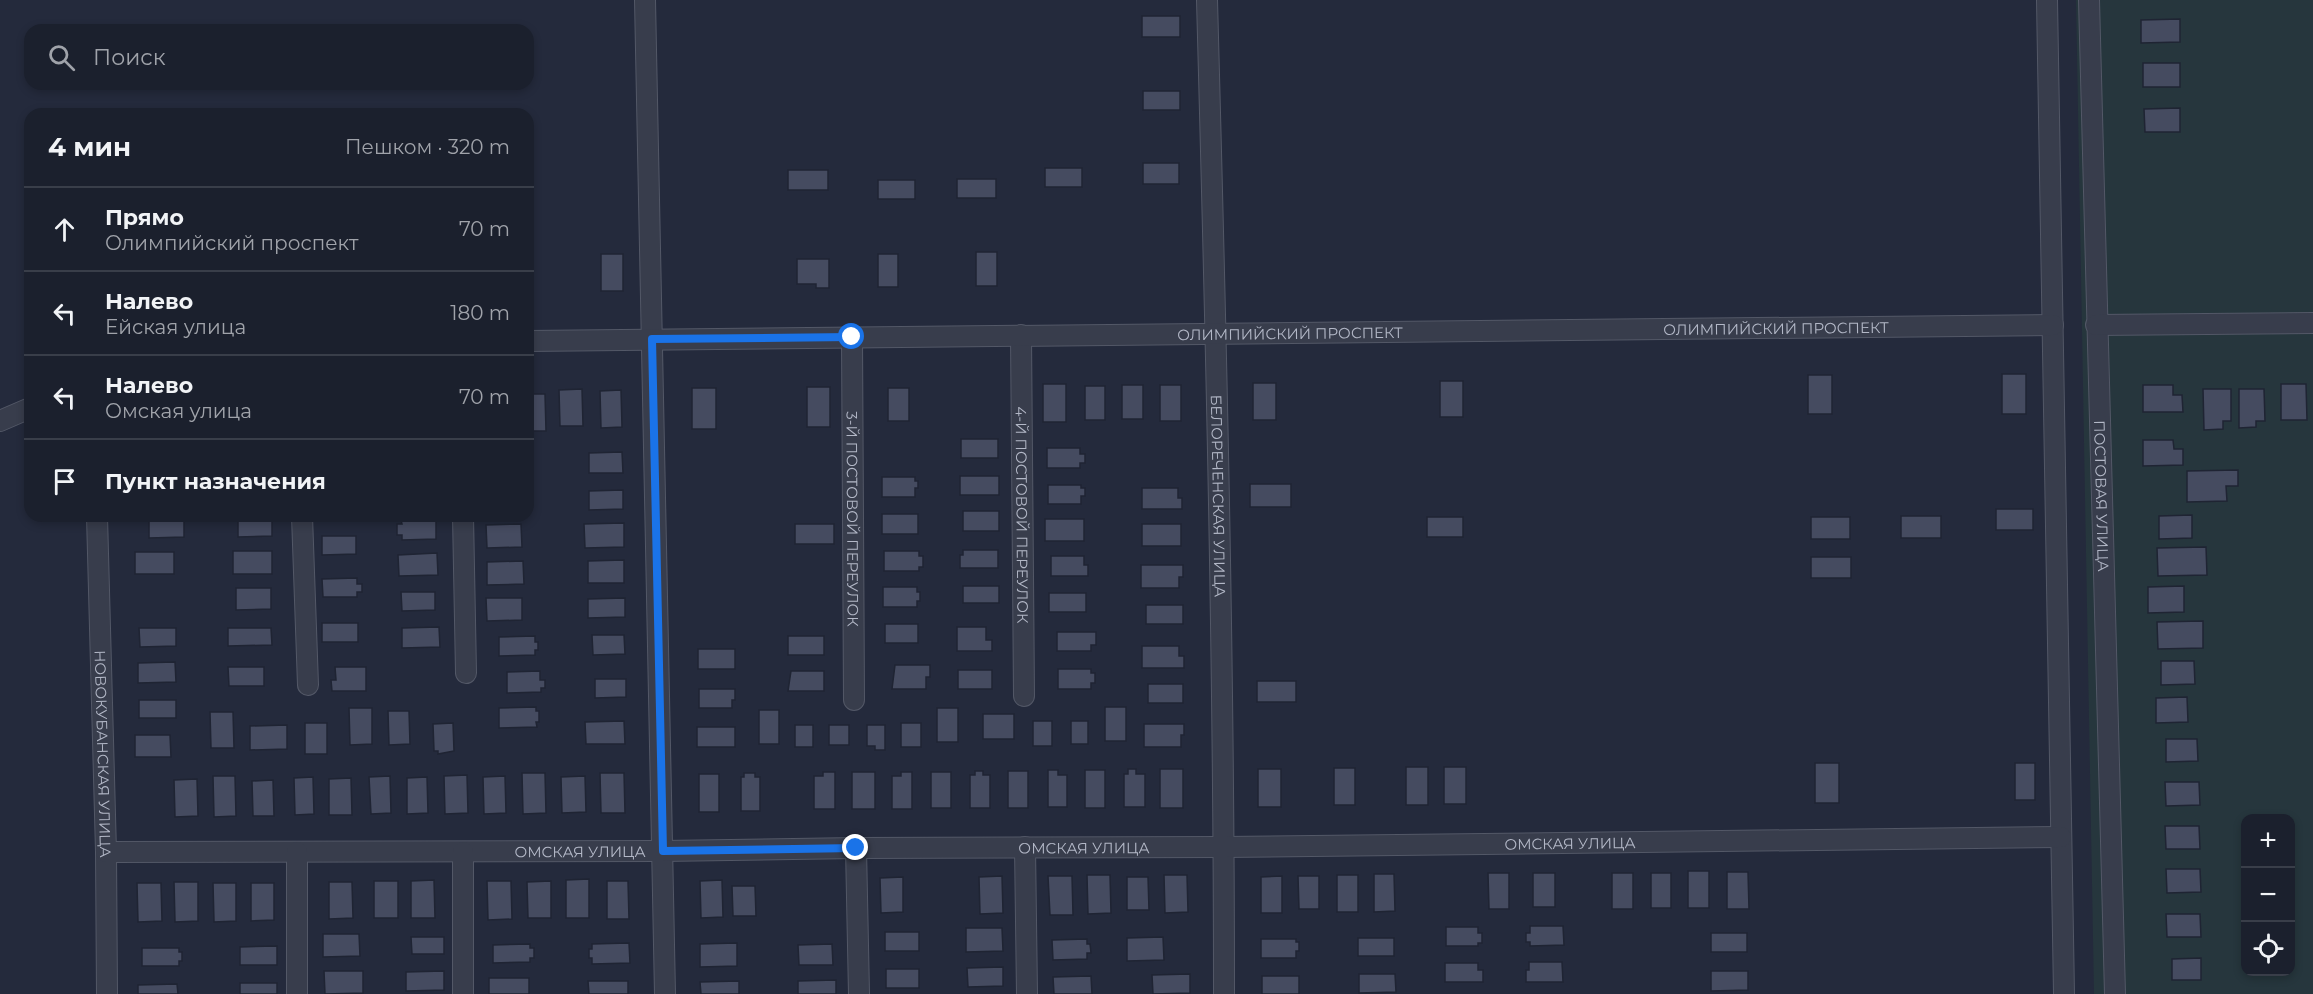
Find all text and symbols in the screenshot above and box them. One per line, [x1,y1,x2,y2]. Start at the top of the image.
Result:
search box [24,24,534,90]
icon: search [45,41,78,74]
text: Поиск [93,44,165,71]
text: 4 мин [48,131,131,163]
text: Пешком · 320 m [345,135,510,159]
text: Прямо [105,204,184,231]
icon: ahead [48,213,81,246]
text: 70 m [459,217,510,241]
text: Олимпийский проспект [105,231,358,255]
text: Налево [105,288,193,315]
icon: left [48,297,81,330]
text: 180 m [450,301,510,325]
text: Ейская улица [105,315,246,339]
street label: ОЛИМПИЙСКИЙ ПРОСПЕКТ [1663,317,1889,339]
street label: ОЛИМПИЙСКИЙ ПРОСПЕКТ [1177,322,1403,344]
route start [838,323,864,349]
text: Налево [105,372,193,399]
icon: left [48,381,81,414]
text: 70 m [459,385,510,409]
street label: БЕЛОРЕЧЕНСКАЯ УЛИЦА [1207,394,1230,597]
text: Омская улица [105,399,252,423]
street label: 4-Й ПОСТОВОЙ ПЕРЕУЛОК [1012,406,1033,624]
street label: 3-Й ПОСТОВОЙ ПЕРЕУЛОК [843,411,863,627]
street label: ПОСТОВАЯ УЛИЦА [2090,420,2113,572]
icon: arrive [48,465,81,498]
text: Пункт назначения [105,468,326,495]
street label: НОВОКУБАНСКАЯ УЛИЦА [91,650,116,858]
map controls [2241,814,2295,976]
button: + [2241,814,2295,868]
street label: ОМСКАЯ УЛИЦА [1504,833,1636,853]
route end [842,834,868,860]
street label: ОМСКАЯ УЛИЦА [1018,838,1150,857]
street label: ОМСКАЯ УЛИЦА [514,842,646,861]
button: − [2241,868,2295,922]
button: locate [2241,922,2295,976]

